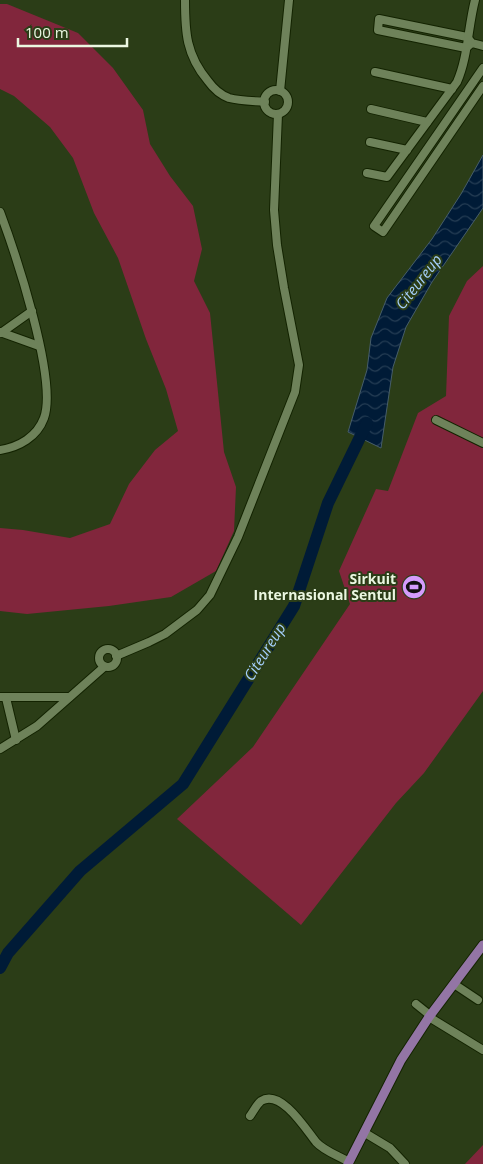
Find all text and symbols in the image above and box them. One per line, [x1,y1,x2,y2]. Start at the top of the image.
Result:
scale bar [18,15,126,47]
text: 100 m [25,22,69,42]
water label: Citeureup [391,250,446,313]
place label: Sirkuit Internasional Sentul [254,569,396,604]
sports icon: Sirkuit Internasional Sentul [401,574,427,600]
water label: Citeureup [239,619,290,684]

